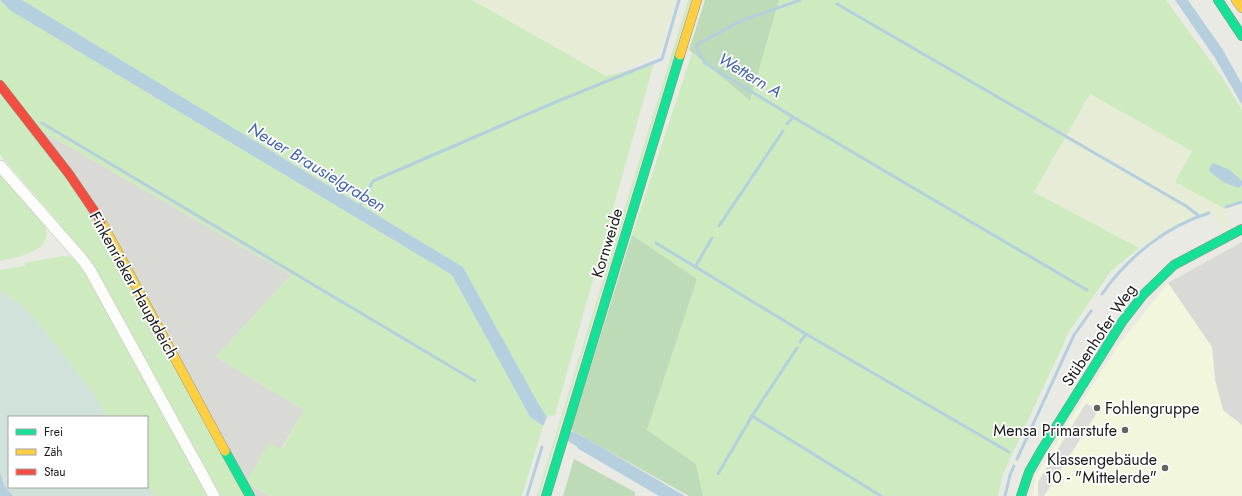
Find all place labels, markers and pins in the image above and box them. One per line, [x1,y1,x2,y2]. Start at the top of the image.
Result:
place label: Fohlengruppe [1105,397,1199,420]
marker: Fohlengruppe [1092,403,1102,413]
place label: Mensa Primarstufe [993,419,1117,442]
marker: Mensa Primarstufe [1120,425,1130,435]
place label: Klassengebäude 10 - "Mittelerde" [1045,448,1157,489]
marker: Klassengebäude 10 - "Mittelerde" [1160,463,1170,473]

